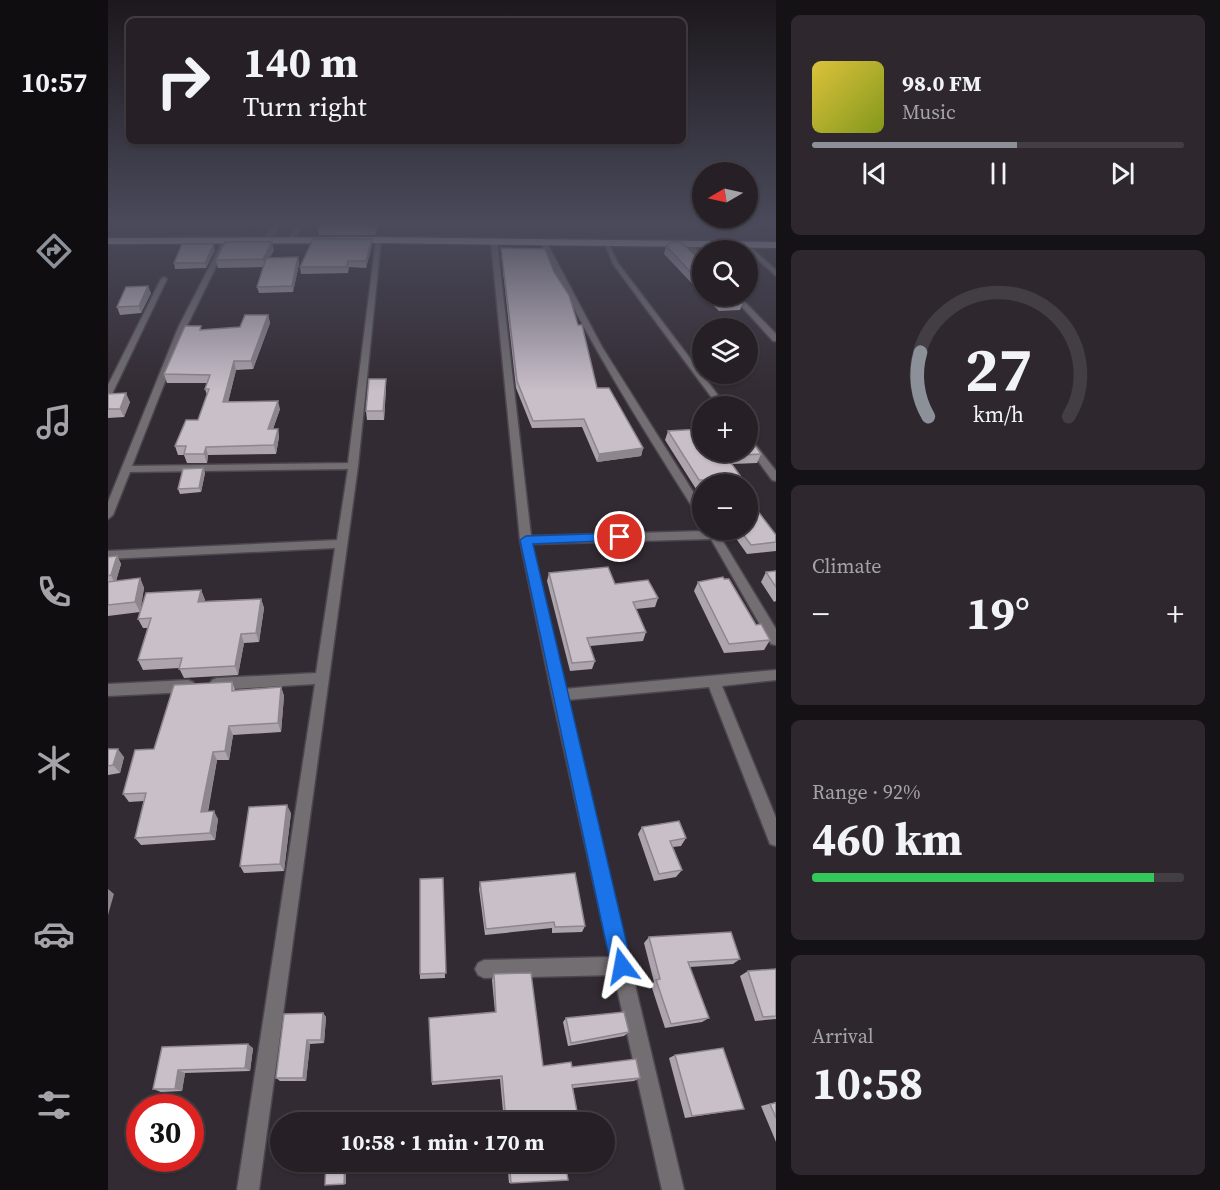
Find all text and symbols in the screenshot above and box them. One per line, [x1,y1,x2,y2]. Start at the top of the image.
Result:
text: 140 m [243,33,358,91]
icon: right [144,42,222,120]
text: 10:57 [21,64,87,101]
text: 98.0 FM [902,68,981,98]
text: Turn right [243,88,367,125]
text: Music [902,98,956,126]
icon: previous [858,157,891,190]
icon: pause [982,157,1015,190]
icon: next [1106,157,1139,190]
north arrow [692,162,758,228]
map controls [692,162,758,540]
icon: directions [33,230,75,272]
button: search [692,240,758,306]
button: layers [692,318,758,384]
text: 27 [964,326,1032,412]
button: + [692,396,758,462]
text: km/h [972,400,1024,429]
icon: music [33,401,75,443]
button: − [692,474,758,540]
pin [594,511,645,562]
icon: arrive [603,520,636,553]
text: Climate [812,552,881,580]
icon: phone [33,571,75,613]
text: 19° [966,582,1030,644]
text: − [812,591,830,636]
text: + [1166,591,1184,636]
icon: climate [33,742,75,784]
text: Range · 92% [812,778,921,806]
text: 460 km [812,808,963,870]
icon: car [33,913,75,955]
position arrow [590,934,654,998]
text: Arrival [812,1022,874,1050]
text: 10:58 [812,1052,923,1114]
icon: filters [33,1084,75,1126]
speed limit sign: 30 [126,1094,204,1172]
text: 10:58 · 1 min · 170 m [341,1127,544,1157]

